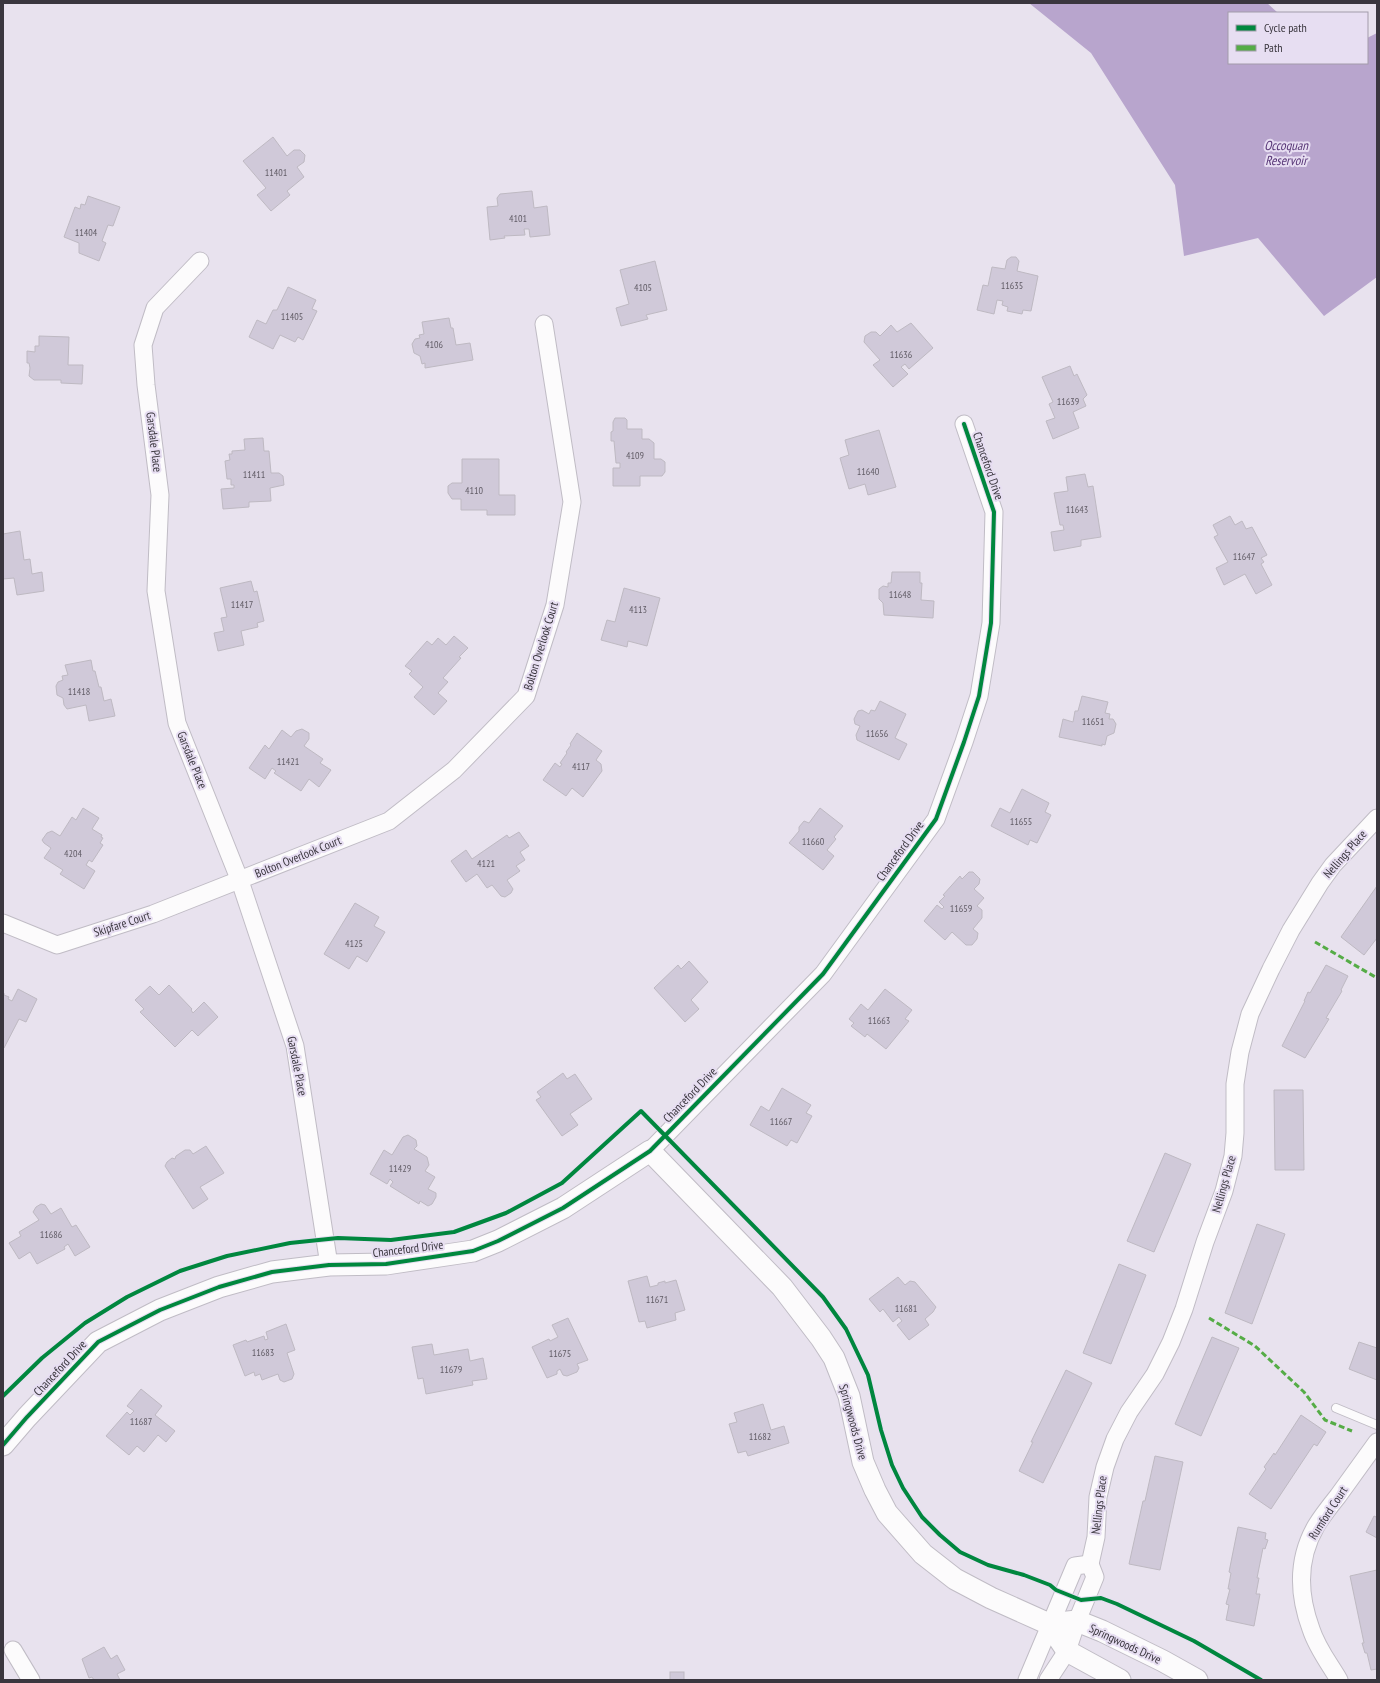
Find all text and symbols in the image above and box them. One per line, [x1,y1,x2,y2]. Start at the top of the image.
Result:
legend [1228,12,1368,64]
text: Cycle path [1264,20,1307,35]
text: Path [1264,40,1282,55]
water label: Occoquan Reservoir [1264,137,1309,169]
house number: 11401 [265,166,287,179]
house number: 4101 [509,212,527,225]
house number: 11404 [75,226,98,239]
house number: 11635 [1001,279,1023,292]
house number: 4105 [634,281,652,294]
house number: 11405 [281,310,303,323]
house number: 4106 [425,338,444,351]
house number: 11636 [890,348,913,361]
house number: 11639 [1057,395,1079,408]
street label: Garsdale Place [143,411,166,473]
street label: Chanceford Drive [970,430,1007,502]
house number: 4109 [626,449,644,462]
house number: 11640 [857,465,880,478]
house number: 11411 [243,468,265,481]
house number: 4110 [465,484,484,497]
house number: 11643 [1066,503,1088,516]
house number: 11647 [1233,550,1255,563]
house number: 11648 [889,588,911,601]
house number: 11417 [231,598,253,611]
street label: Bolton Overlook Court [520,599,561,692]
house number: 4113 [629,603,647,616]
house number: 11418 [68,685,90,698]
house number: 11651 [1082,715,1104,728]
house number: 11656 [866,727,889,740]
street label: Garsdale Place [174,729,211,791]
house number: 11421 [277,755,299,768]
house number: 4117 [572,760,590,773]
house number: 11655 [1010,815,1032,828]
street label: Chanceford Drive [873,818,927,884]
street label: Nellings Place [1320,827,1370,881]
street label: Bolton Overlook Court [252,832,344,881]
house number: 11660 [802,835,825,848]
house number: 4204 [64,847,83,860]
house number: 4121 [477,857,495,870]
house number: 11659 [950,902,972,915]
street label: Skipfare Court [92,907,153,940]
house number: 4125 [345,937,363,950]
house number: 11663 [868,1014,890,1027]
street label: Garsdale Place [284,1035,311,1097]
street label: Chanceford Drive [660,1064,720,1125]
house number: 11667 [770,1115,792,1128]
street label: Nellings Place [1208,1154,1239,1214]
house number: 11429 [389,1162,411,1175]
house number: 11686 [40,1228,63,1241]
street label: Chanceford Drive [372,1237,444,1260]
house number: 11671 [646,1293,668,1306]
house number: 11681 [895,1302,917,1315]
street label: Chanceford Drive [30,1337,89,1399]
house number: 11683 [252,1346,274,1359]
house number: 11675 [549,1347,571,1360]
house number: 11679 [440,1363,462,1376]
street label: Springwoods Drive [836,1382,871,1461]
house number: 11687 [130,1415,152,1428]
house number: 11682 [749,1430,771,1443]
street label: Nellings Place [1087,1475,1110,1535]
street label: Rumford Court [1305,1483,1351,1542]
street label: Springwoods Drive [1087,1620,1164,1667]

